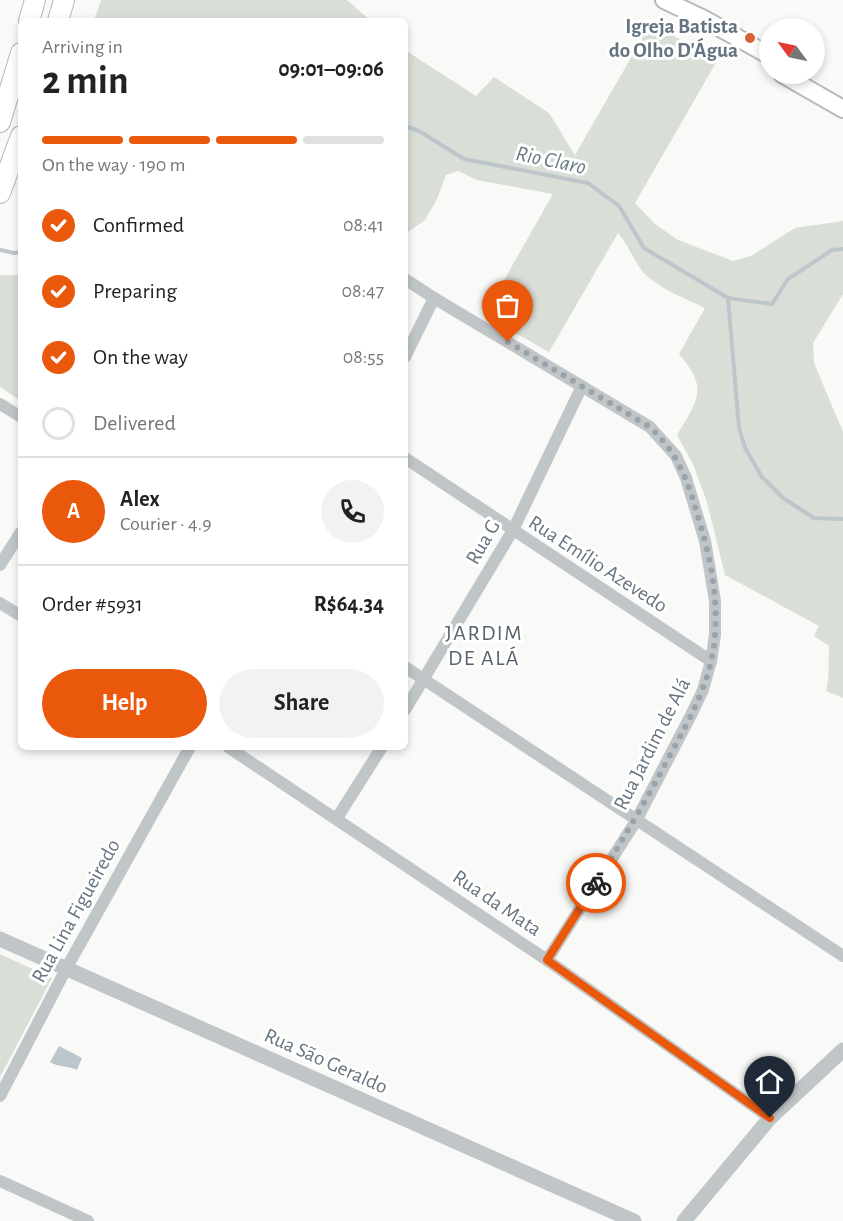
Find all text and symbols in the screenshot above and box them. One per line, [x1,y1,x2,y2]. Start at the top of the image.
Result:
place label: Igreja Batista do Olho D'Água [609,16,738,61]
north arrow [759,18,825,84]
map controls [759,18,825,84]
marker: Igreja Batista do Olho D'Água [743,31,757,45]
text: Arriving in [42,37,123,57]
text: 09:01–09:06 [278,58,384,80]
text: 2 min [42,62,129,101]
water label: Rio Claro [514,142,588,178]
text: On the way · 190 m [42,155,186,175]
icon: check [42,209,75,242]
text: Confirmed [93,214,184,236]
text: 08:41 [343,215,384,235]
icon: check [42,275,75,308]
text: Preparing [93,280,177,302]
pin [482,280,533,342]
text: 08:47 [341,281,384,301]
icon: bag [491,289,524,322]
icon: check [42,341,75,374]
text: On the way [93,346,188,368]
text: 08:55 [343,347,384,367]
text: Delivered [93,412,176,434]
button: phone [321,480,384,543]
text: Alex [120,488,160,510]
text: A [67,500,80,522]
street label: Rua Emílio Azevedo [525,511,671,617]
text: Courier · 4.9 [120,514,212,534]
street label: Rua G [462,516,504,568]
text: Order #5931 [42,593,143,615]
text: R$64.34 [314,593,384,615]
district label: JARDIM DE ALÁ [445,622,523,669]
button: Help [42,669,207,738]
button: Share [219,669,384,738]
street label: Rua Jardim de Alá [610,674,694,813]
street label: Rua Lina Figueiredo [28,836,124,986]
courier [566,853,626,913]
street label: Rua da Mata [449,866,545,940]
icon: bike [580,867,613,900]
street label: Rua São Geraldo [261,1024,391,1098]
pin [744,1056,795,1118]
icon: home [753,1065,786,1098]

